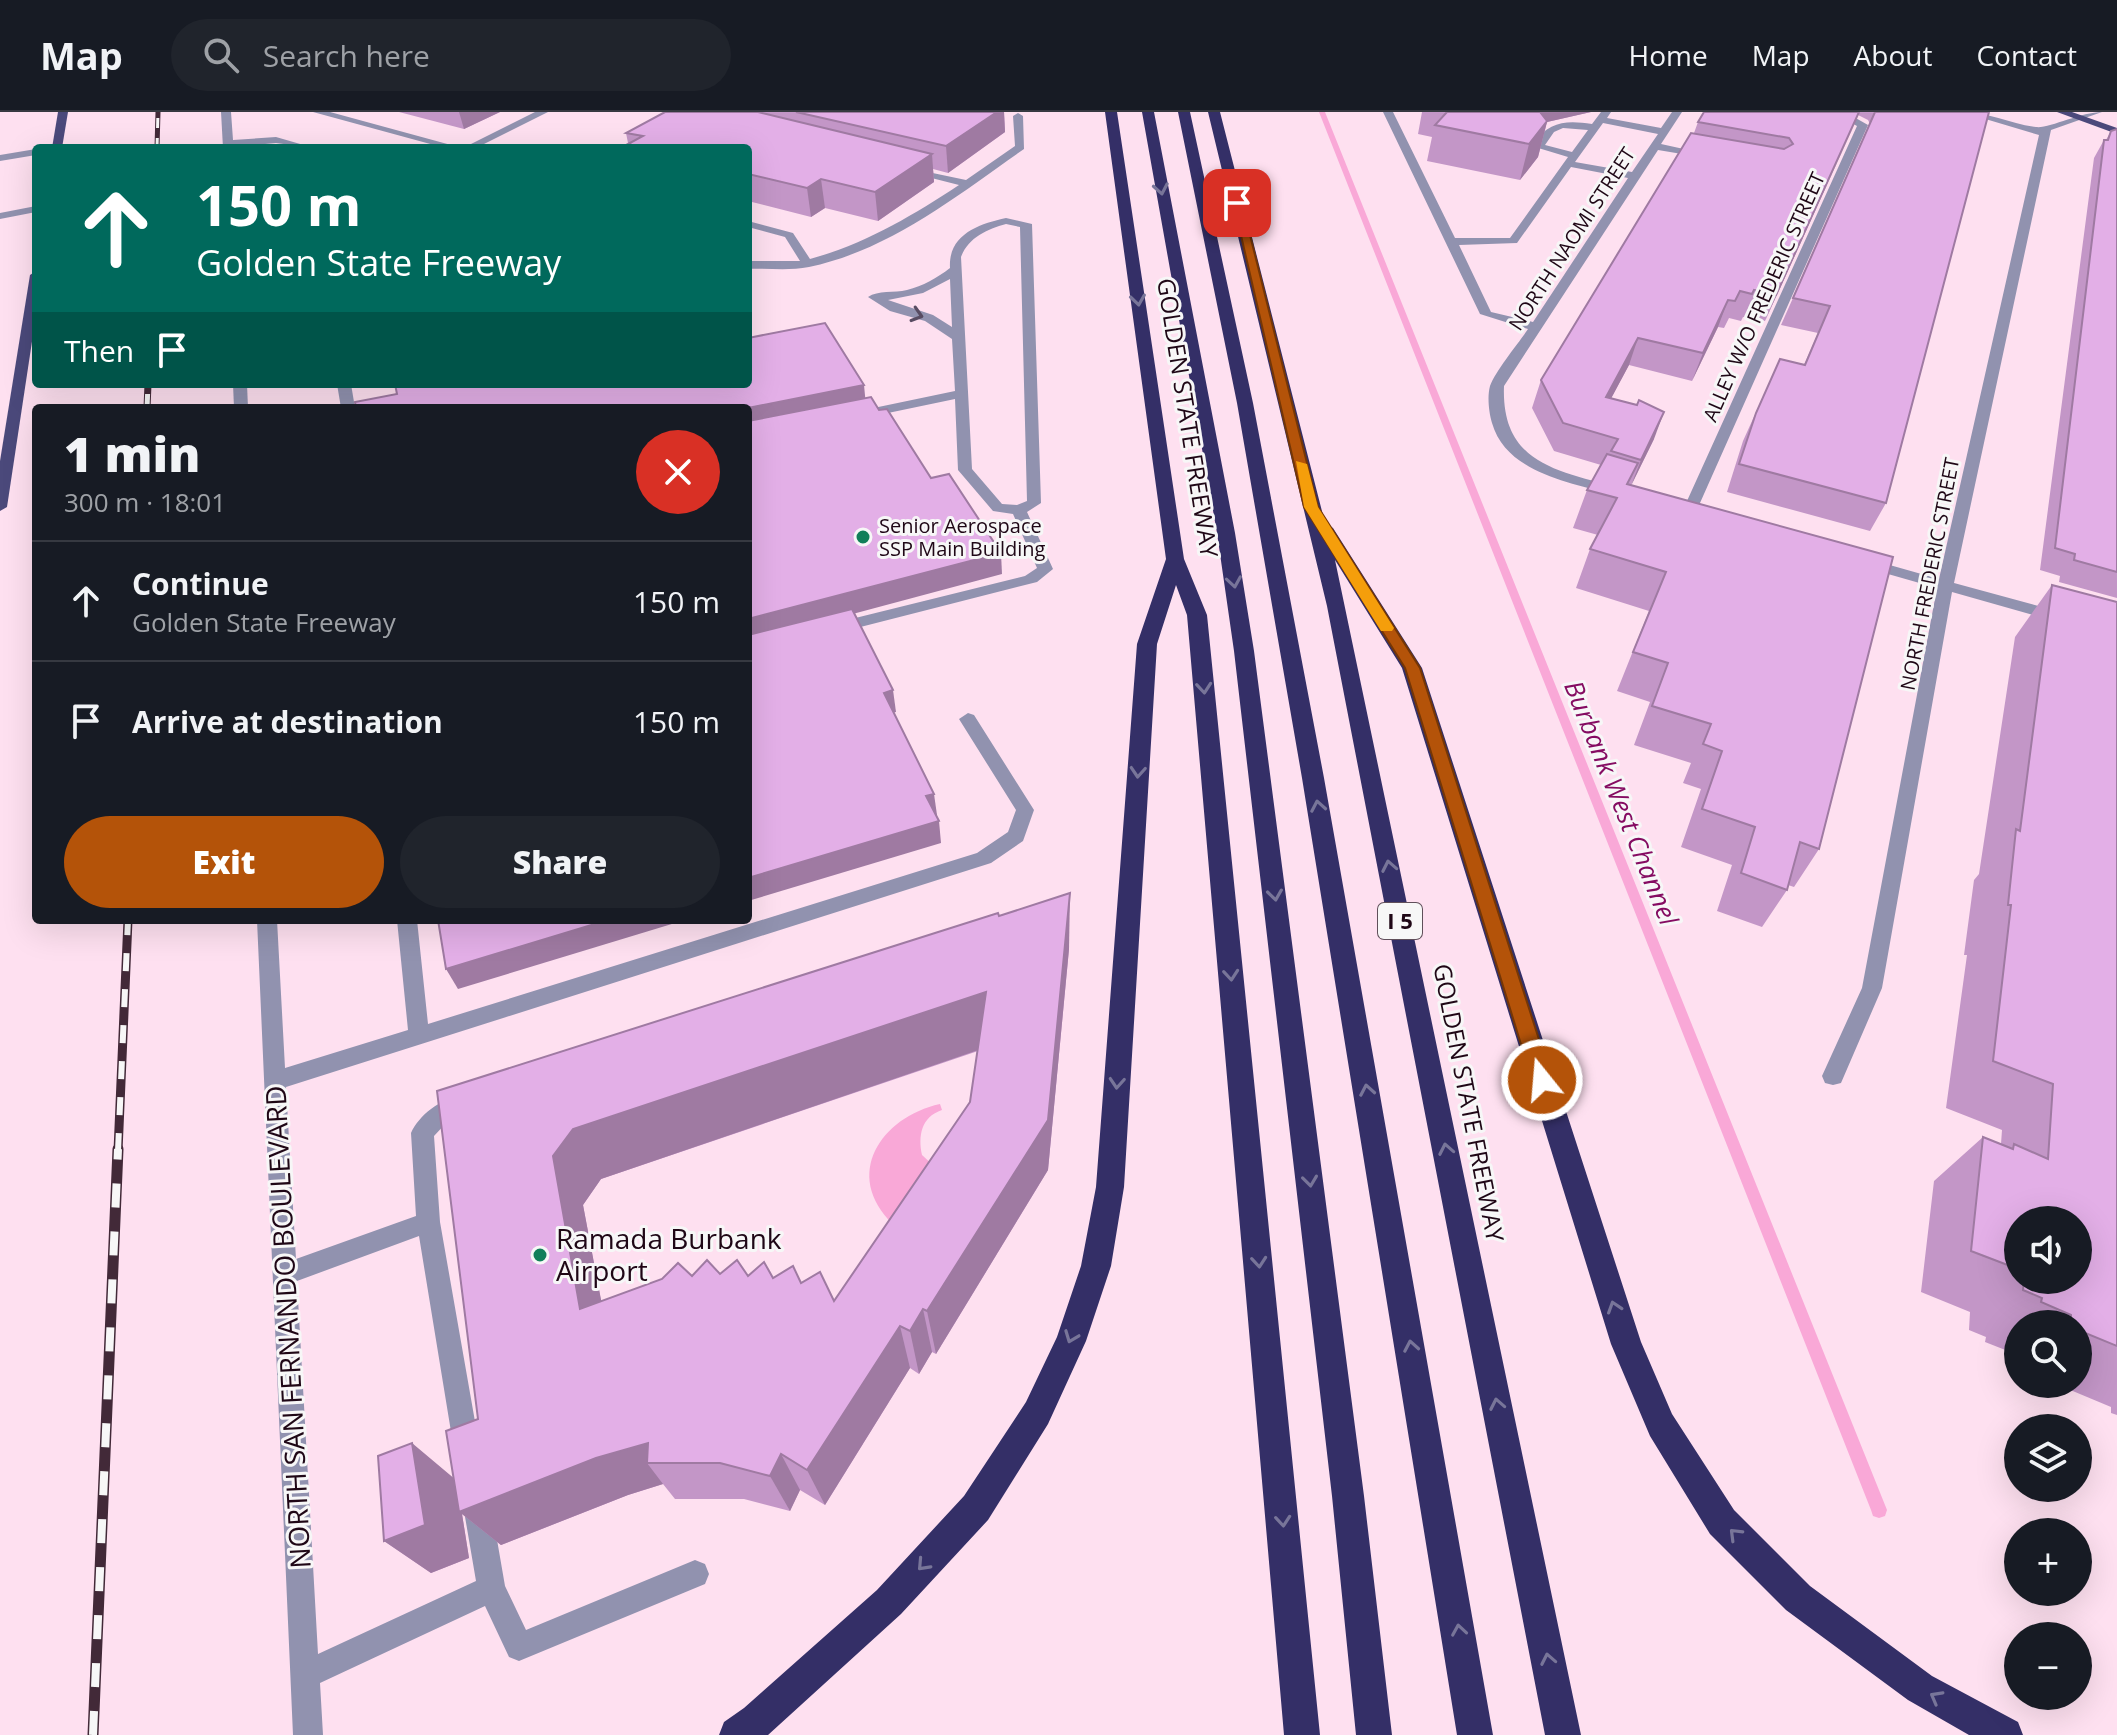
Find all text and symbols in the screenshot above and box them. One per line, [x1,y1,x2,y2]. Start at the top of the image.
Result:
search box [171,19,731,91]
text: Map [40,29,123,81]
icon: search [199,33,243,77]
text: Search here [263,35,430,76]
text: Home [1629,36,1708,74]
text: Map [1752,36,1810,74]
text: About [1854,36,1932,74]
text: Contact [1976,36,2077,74]
street label: NORTH NAOMI STREET [1502,142,1641,336]
text: 150 m [196,166,362,242]
street label: ALLEY W/O FREDERIC STREET [1696,168,1831,426]
pin [1203,169,1271,237]
icon: ahead [64,176,168,280]
icon: arrive [1215,181,1259,225]
one-way arrow [1152,182,1169,196]
text: Golden State Freeway [196,238,561,287]
street label: GOLDEN STATE FREEWAY [1150,276,1227,561]
one-way arrow [1129,293,1146,307]
one-way arrow [910,306,924,322]
icon: arrive [150,328,194,372]
text: Then [64,330,134,371]
text: 1 min [64,421,200,486]
button: close [636,430,720,514]
street label: NORTH FREDERIC STREET [1894,455,1965,693]
text: 300 m · 18:01 [64,484,226,520]
place label: Senior Aerospace SSP Main Building [879,512,1046,562]
marker: Senior Aerospace SSP Main Building [854,528,872,546]
text: Continue [132,563,269,604]
one-way arrow [1225,575,1242,589]
icon: ahead [64,579,108,623]
text: 150 m [633,581,720,622]
text: Golden State Freeway [132,604,396,640]
water label: Burbank West Channel [1556,675,1688,932]
one-way arrow [1195,682,1212,695]
icon: arrive [64,699,108,743]
text: Arrive at destination [132,701,443,742]
text: 150 m [633,701,720,742]
one-way arrow [1130,766,1147,779]
one-way arrow [1310,799,1327,813]
button: Exit [64,816,384,908]
button: Share [400,816,720,908]
one-way arrow [1382,860,1399,873]
one-way arrow [1266,888,1283,902]
road number: I 5 [1378,903,1422,939]
street label: GOLDEN STATE FREEWAY [1426,961,1513,1245]
one-way arrow [1223,969,1240,982]
position arrow [1500,1038,1584,1122]
one-way arrow [1108,1077,1125,1090]
one-way arrow [1359,1083,1376,1097]
street label: NORTH SAN FERNANDO BOULEVARD [255,1084,319,1570]
one-way arrow [1439,1142,1456,1155]
one-way arrow [1301,1175,1318,1188]
map controls [2004,1206,2092,1710]
button: sound [2004,1206,2092,1294]
place label: Ramada Burbank Airport [556,1219,782,1289]
marker: Ramada Burbank Airport [531,1246,549,1264]
one-way arrow [1250,1256,1267,1269]
one-way arrow [1607,1300,1623,1314]
button: search [2004,1310,2092,1398]
one-way arrow [1065,1329,1081,1343]
one-way arrow [1403,1339,1420,1353]
one-way arrow [1490,1397,1507,1410]
button: layers [2004,1414,2092,1502]
one-way arrow [1274,1514,1291,1527]
button: + [2004,1518,2092,1606]
one-way arrow [1730,1529,1744,1543]
one-way arrow [918,1556,933,1570]
button: − [2004,1622,2092,1710]
one-way arrow [1451,1623,1468,1637]
one-way arrow [1540,1652,1557,1666]
one-way arrow [1930,1692,1945,1707]

